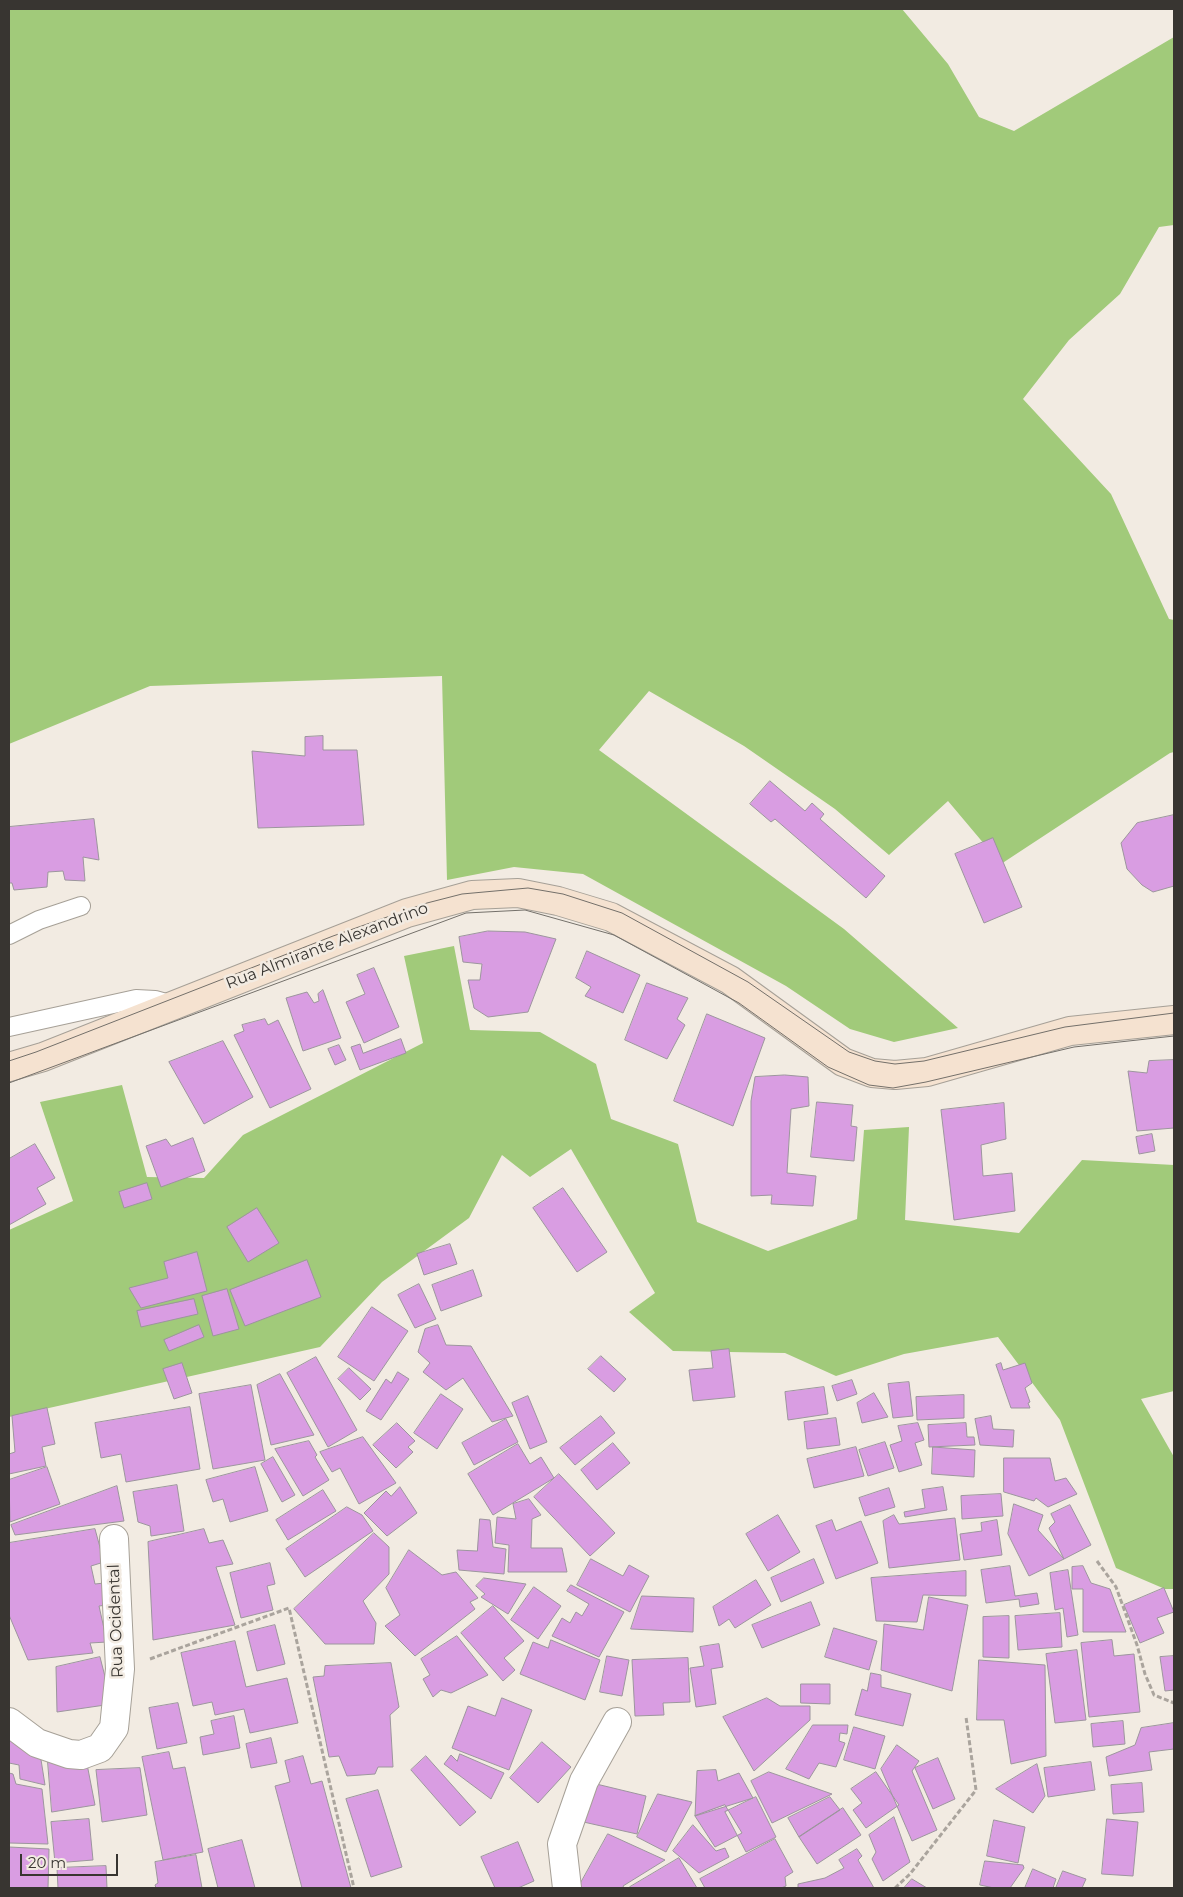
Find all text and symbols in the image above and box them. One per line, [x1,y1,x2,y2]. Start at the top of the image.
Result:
street label: Rua Almirante Alexandrino [223,898,431,994]
street label: Rua Ocidental [104,1564,128,1678]
scale bar [22,1844,120,1876]
text: 20 m [28,1853,66,1872]

